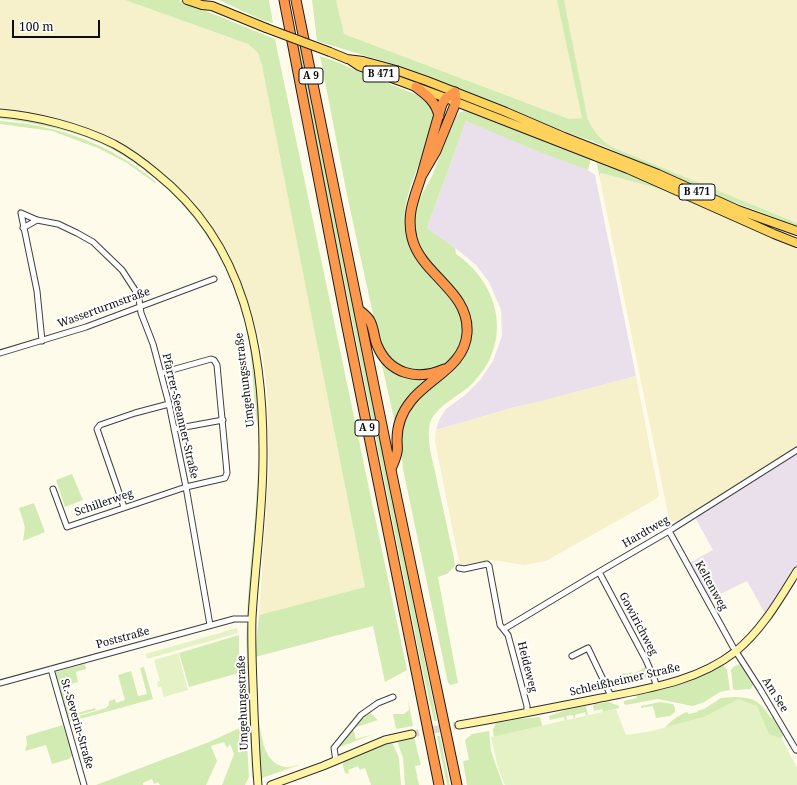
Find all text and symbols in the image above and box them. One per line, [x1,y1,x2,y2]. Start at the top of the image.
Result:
scale bar [14,12,102,38]
text: 100 m [19,18,54,35]
road number: B 471 [363,66,399,82]
road number: A 9 [299,68,323,84]
road number: B 471 [679,184,715,200]
street label: Wasserturmstraße [56,285,152,331]
street label: Umgehungsstraße [233,332,257,428]
street label: Pfarrer-Seeanner-Straße [159,352,201,480]
road number: A 9 [355,420,379,436]
street label: Schillerweg [73,487,135,519]
street label: Hardtweg [620,513,672,551]
street label: Keltenweg [692,559,730,613]
street label: Gowirichweg [616,590,660,658]
street label: Poststraße [95,625,151,651]
street label: Heideweg [514,640,540,694]
street label: Umgehungsstraße [235,655,251,751]
street label: Schleißheimer Straße [568,661,682,699]
street label: Am See [759,675,791,715]
street label: St.-Severin-Straße [58,677,96,771]

